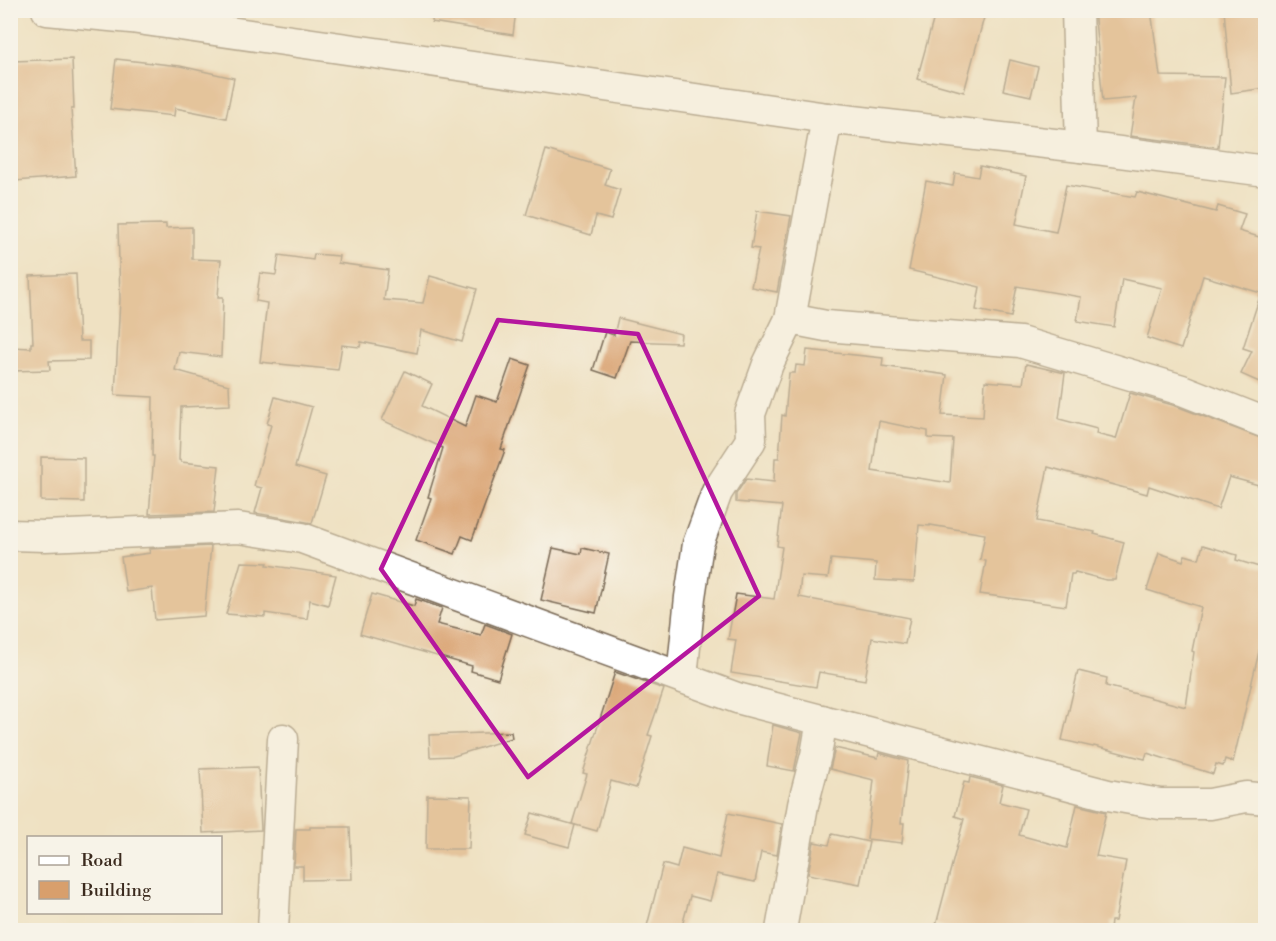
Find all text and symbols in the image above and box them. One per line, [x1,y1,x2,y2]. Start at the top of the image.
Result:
legend [27,836,222,914]
text: Road [81,849,124,872]
text: Building [80,879,152,902]

